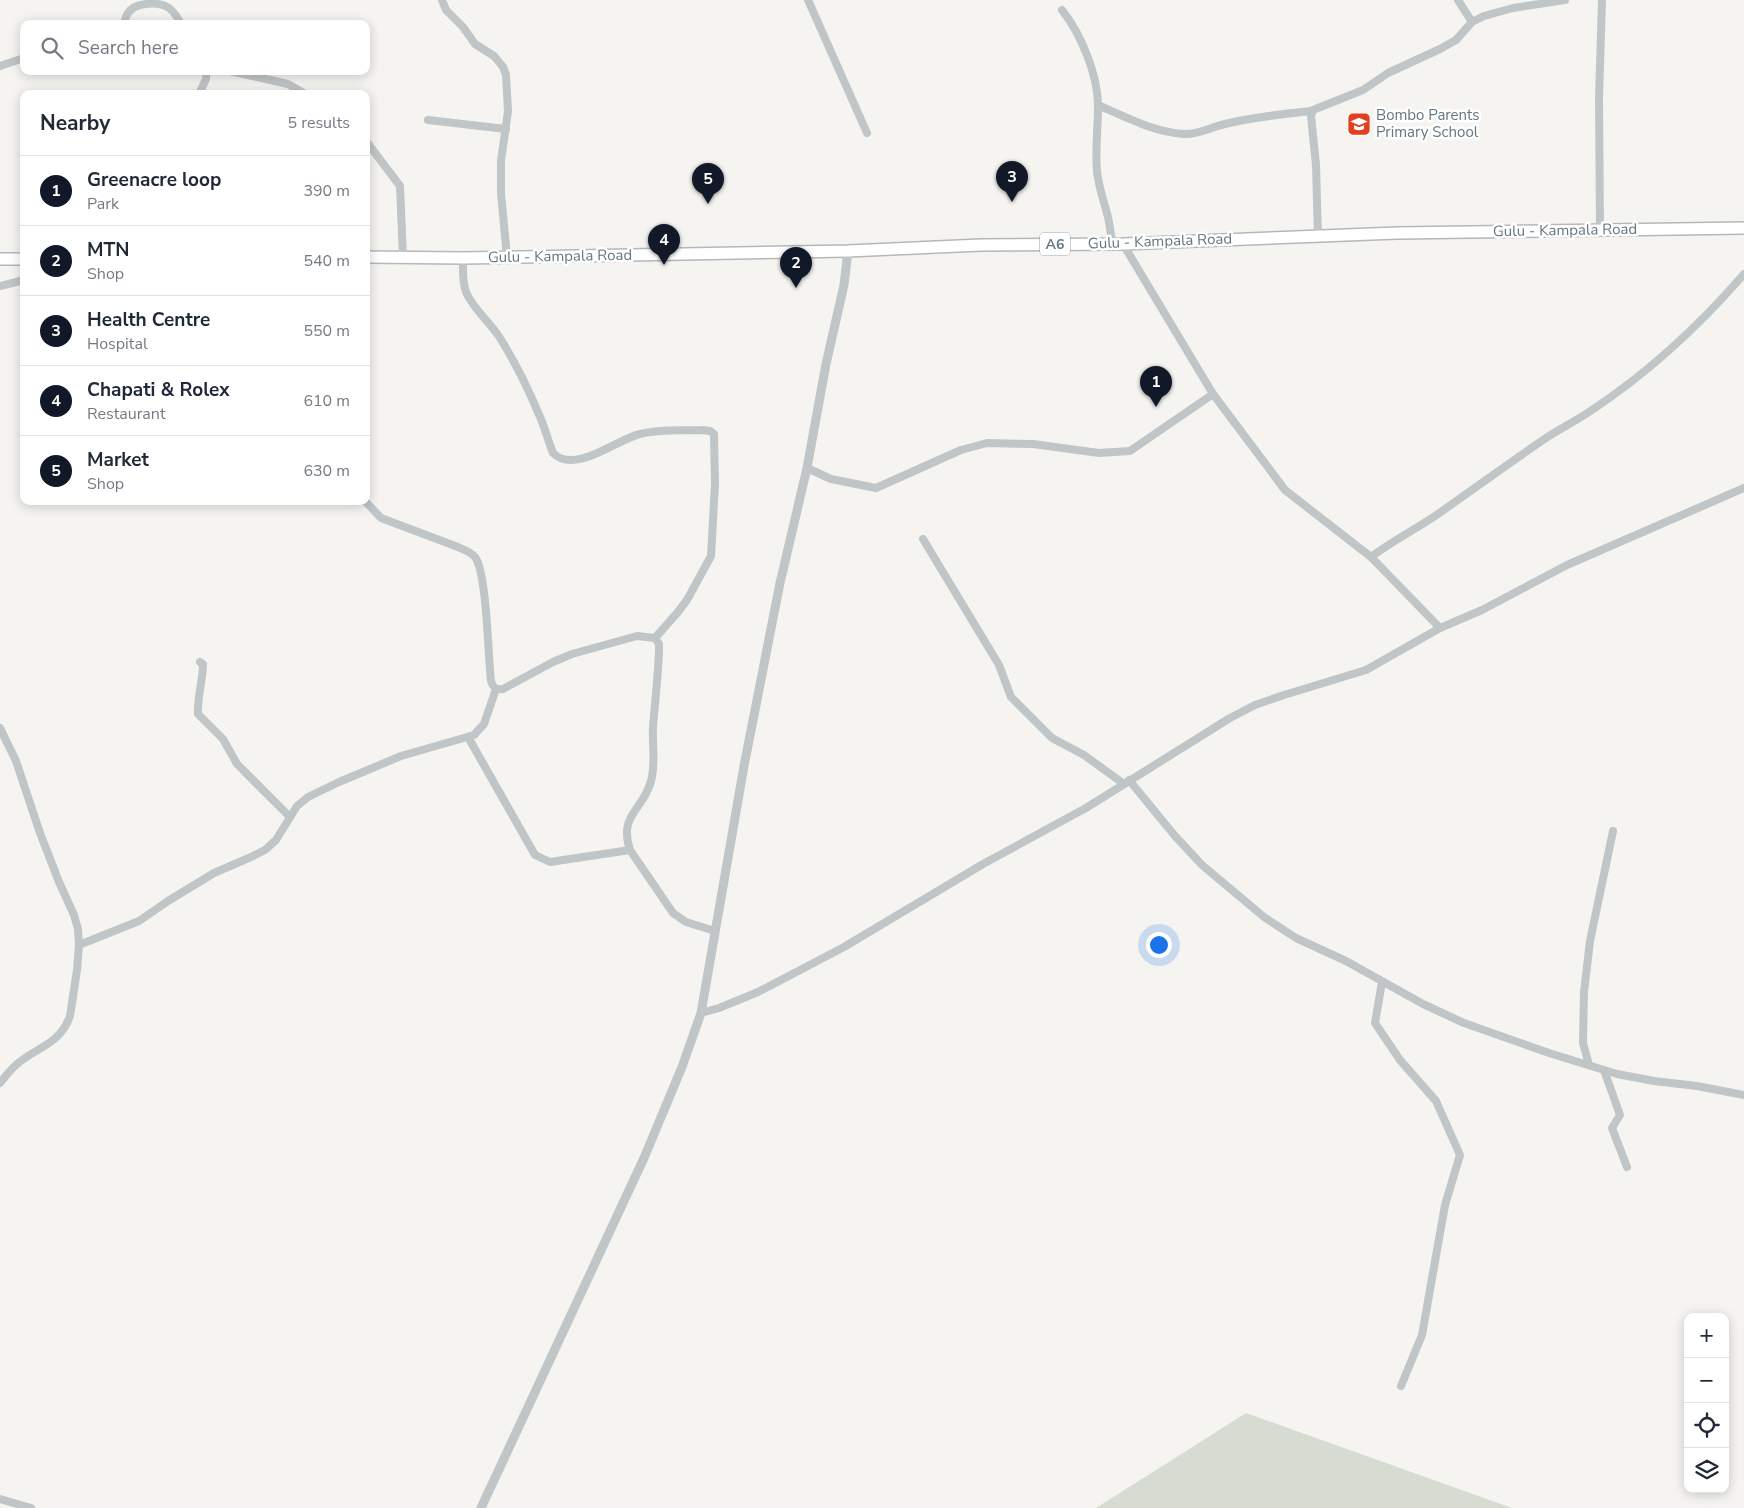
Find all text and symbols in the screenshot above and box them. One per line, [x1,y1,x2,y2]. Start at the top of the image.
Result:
search box [20,20,370,75]
icon: search [38,34,66,62]
text: Search here [78,35,179,61]
place label: Bombo Parents Primary School [1376,105,1480,142]
text: Nearby [40,109,110,137]
school or university icon: Bombo Parents Primary School [1346,111,1372,137]
text: 5 results [288,112,350,134]
pin: 3 [996,161,1028,202]
pin: 5 [692,163,724,204]
text: Greenacre loop [87,167,221,193]
text: 1 [51,180,61,202]
text: 390 m [303,180,350,202]
text: Park [87,193,119,215]
street label: Gulu - Kampala Road [1493,219,1637,241]
pin: 4 [648,224,680,265]
street label: Gulu - Kampala Road [1088,228,1232,254]
road number: A6 [1040,232,1070,255]
text: MTN [87,237,130,263]
street label: Gulu - Kampala Road [488,245,632,267]
pin: 2 [780,247,812,288]
text: 2 [51,250,61,272]
text: 540 m [303,250,350,272]
text: Shop [87,263,124,285]
text: Health Centre [87,307,210,333]
text: 3 [51,320,61,342]
text: 550 m [303,320,350,342]
text: Hospital [87,333,148,355]
pin: 1 [1140,366,1172,407]
text: Chapati & Rolex [87,377,230,403]
text: 4 [51,390,61,412]
text: 610 m [303,390,350,412]
text: Restaurant [87,403,166,425]
text: Market [87,447,149,473]
text: 5 [51,460,61,482]
text: 630 m [303,460,350,482]
text: Shop [87,473,124,495]
your location [1146,932,1172,958]
map controls [1684,1313,1729,1493]
button: + [1684,1313,1729,1358]
button: − [1684,1358,1729,1403]
button: locate [1684,1403,1729,1448]
button: layers [1684,1448,1729,1493]

